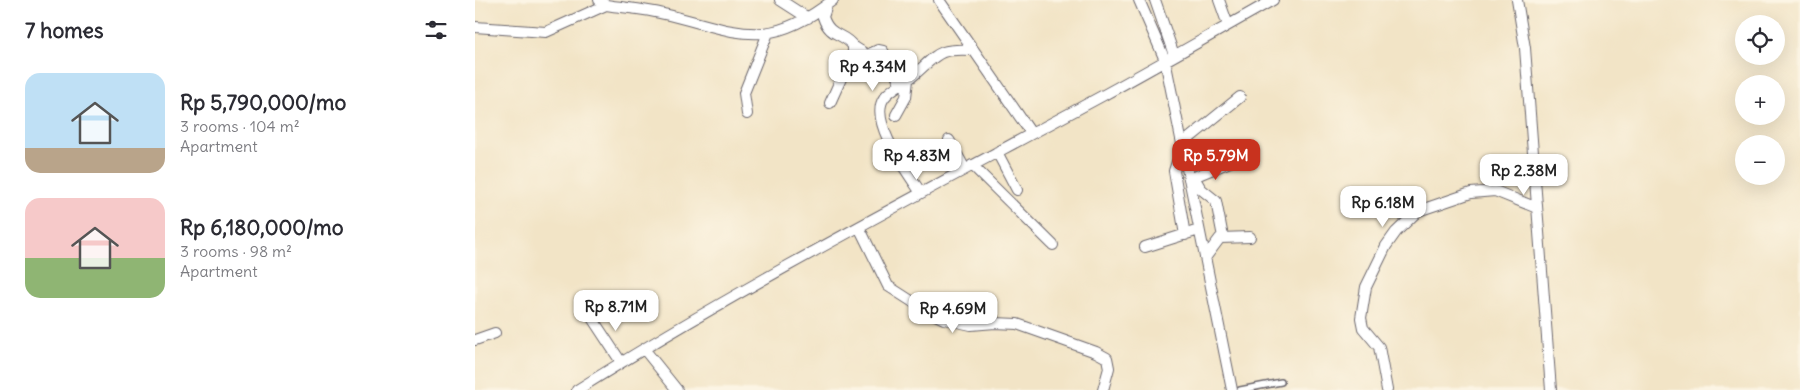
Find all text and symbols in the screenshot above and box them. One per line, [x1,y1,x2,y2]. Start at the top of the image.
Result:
map controls [1735,15,1785,185]
button: locate [1735,15,1785,65]
icon: filters [422,16,450,44]
text: 7 homes [25,17,104,44]
pin: Rp 4.34M [821,49,925,92]
text: Rp 4.34M [840,56,907,76]
button: + [1735,75,1785,125]
text: Rp 5,790,000/mo [180,89,346,116]
icon: home [65,93,125,153]
text: 3 rooms · 104 m² [180,116,300,136]
button: − [1735,135,1785,185]
text: Apartment [180,136,258,156]
pin: Rp 4.83M [865,138,969,181]
pin: Rp 5.79M [1164,138,1268,181]
text: Rp 4.83M [884,145,950,165]
text: Rp 5.79M [1183,145,1249,165]
pin: Rp 2.38M [1472,154,1576,196]
text: Rp 2.38M [1491,160,1557,180]
pin: Rp 6.18M [1331,186,1435,228]
text: Rp 6.18M [1351,192,1415,212]
text: Rp 6,180,000/mo [180,214,343,241]
icon: home [65,218,125,278]
text: 3 rooms · 98 m² [180,241,292,261]
text: Apartment [180,261,258,281]
pin: Rp 8.71M [564,290,668,332]
pin: Rp 4.69M [901,292,1005,334]
text: Rp 8.71M [585,296,647,316]
text: Rp 4.69M [919,298,987,318]

